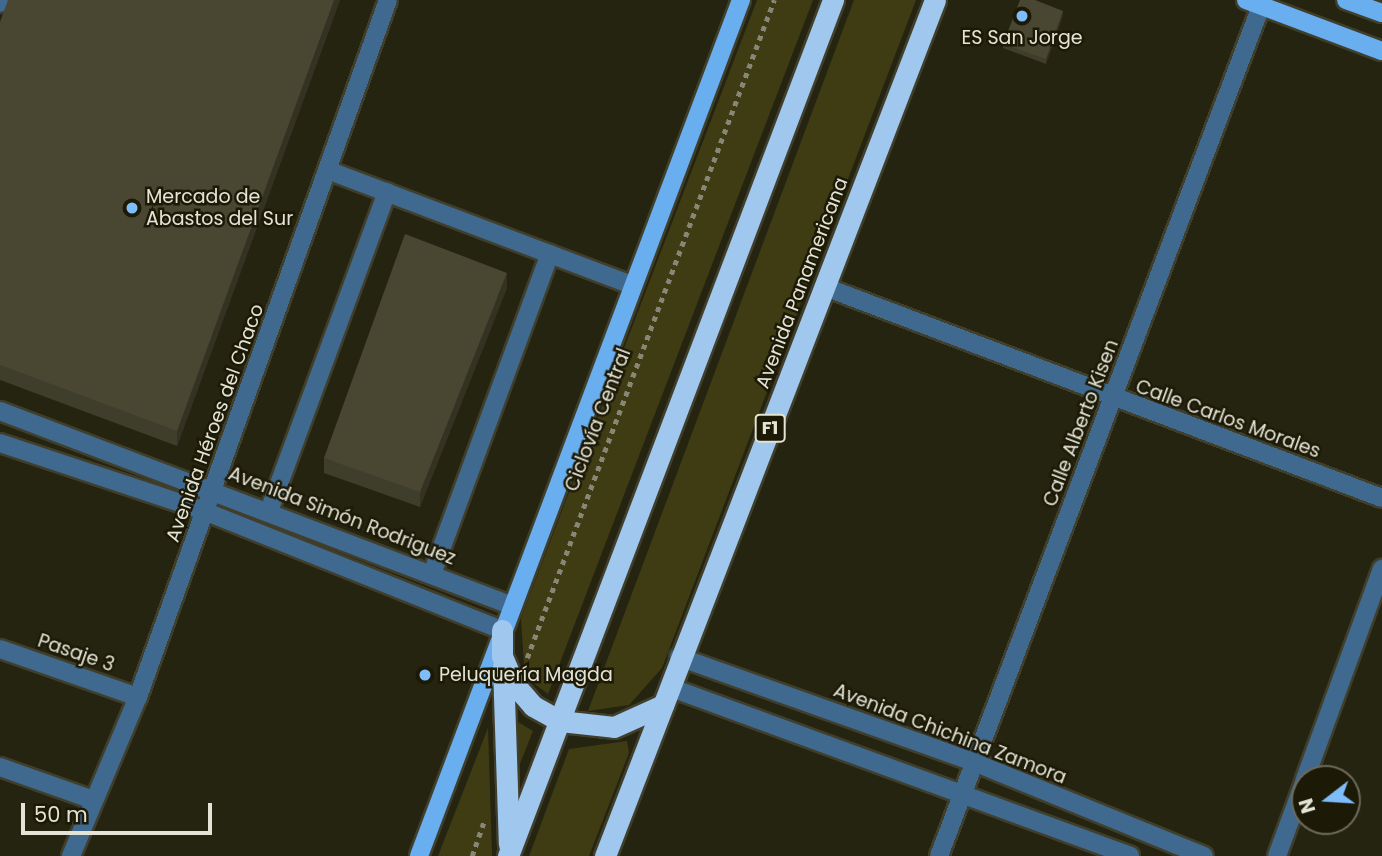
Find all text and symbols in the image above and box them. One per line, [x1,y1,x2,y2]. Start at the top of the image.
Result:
marker: ES San Jorge [1014,8,1030,24]
place label: ES San Jorge [961,27,1083,49]
street label: Avenida Panamericana [751,174,853,392]
place label: Mercado de Abastos del Sur [146,186,293,230]
marker: Mercado de Abastos del Sur [124,200,140,216]
street label: Avenida Héroes del Chaco [161,301,269,545]
street label: Calle Alberto Kisen [1039,336,1123,510]
street label: Ciclovía Central [560,345,636,495]
street label: Calle Carlos Morales [1133,375,1323,463]
road number: F1 [754,414,786,442]
street label: Avenida Simón Rodriguez [225,462,459,570]
street label: Pasaje 3 [35,629,117,677]
place label: Peluquería Magda [439,664,613,686]
marker: Peluquería Magda [417,667,433,683]
street label: Avenida Chichina Zamora [830,679,1070,789]
north arrow [1291,765,1361,835]
scale bar [24,790,215,834]
text: N [1292,795,1322,816]
text: 50 m [34,800,88,829]

